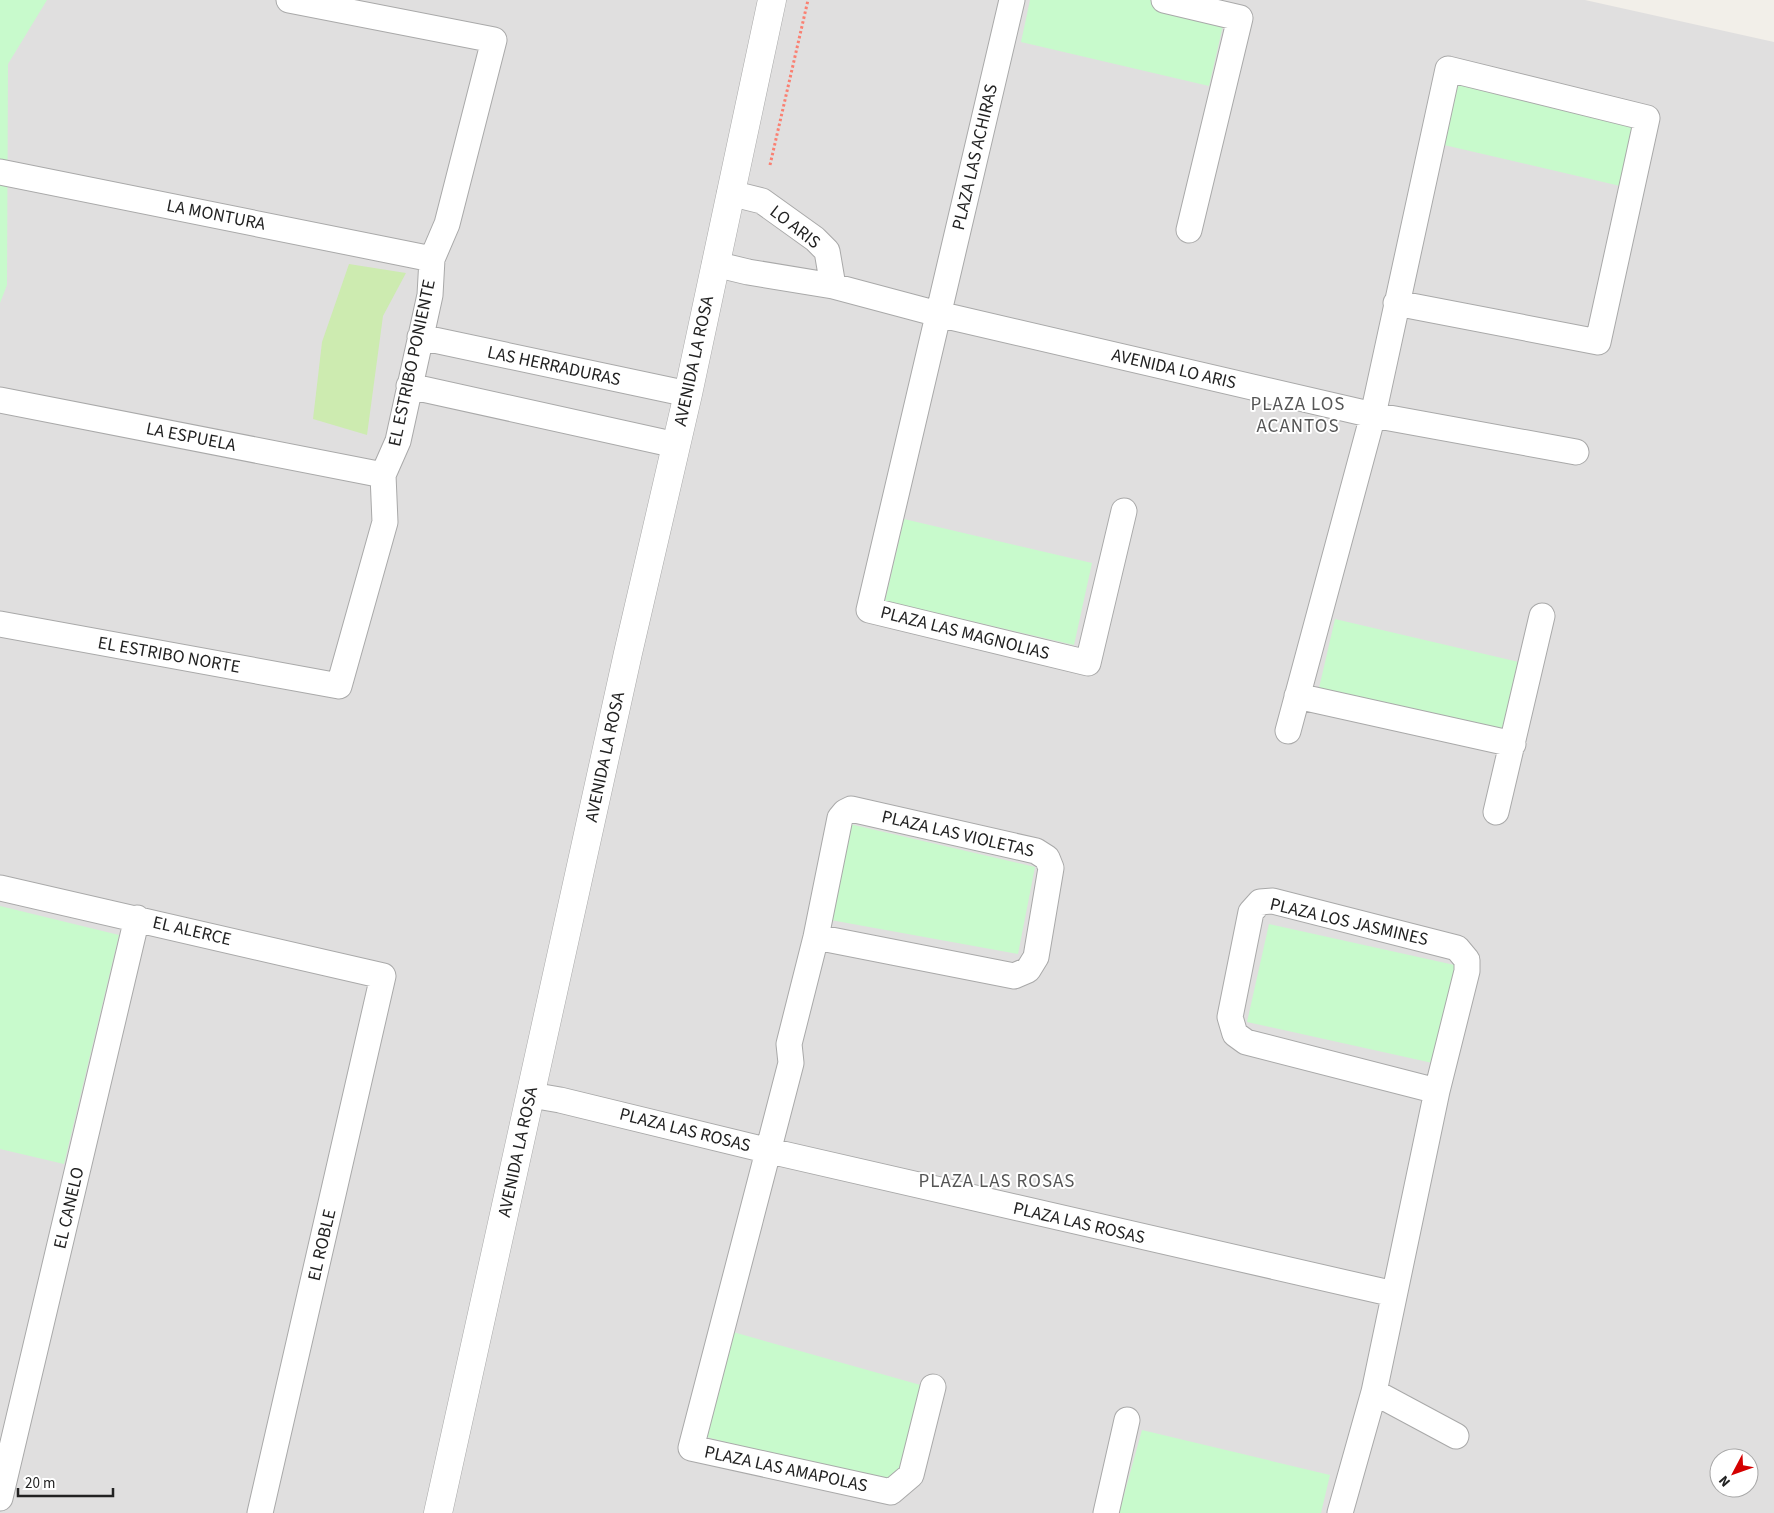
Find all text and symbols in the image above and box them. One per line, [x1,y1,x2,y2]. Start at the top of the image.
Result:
street label: PLAZA LAS ACHIRAS [946,81,1004,233]
street label: LA MONTURA [165,193,268,237]
street label: LO ARIS [764,199,826,255]
street label: EL ESTRIBO PONIENTE [382,277,442,449]
street label: AVENIDA LA ROSA [668,293,720,428]
street label: LAS HERRADURAS [485,340,623,392]
street label: AVENIDA LO ARIS [1109,343,1239,395]
district label: PLAZA LOS ACANTOS [1251,391,1345,440]
street label: LA ESPUELA [144,416,238,458]
street label: PLAZA LAS MAGNOLIAS [878,600,1052,666]
street label: EL ESTRIBO NORTE [96,630,242,680]
street label: AVENIDA LA ROSA [579,689,631,824]
street label: PLAZA LAS VIOLETAS [879,804,1037,864]
street label: PLAZA LOS JASMINES [1267,892,1431,952]
street label: EL ALERCE [150,910,234,952]
street label: AVENIDA LA ROSA [492,1084,544,1219]
street label: PLAZA LAS ROSAS [617,1102,753,1158]
street label: EL CANELO [47,1165,91,1251]
district label: PLAZA LAS ROSAS [918,1168,1076,1195]
street label: PLAZA LAS ROSAS [1011,1196,1147,1250]
street label: EL ROBLE [302,1207,342,1283]
street label: PLAZA LAS AMAPOLAS [702,1439,870,1499]
north arrow [1709,1448,1759,1498]
scale bar [18,1466,112,1498]
text: N [1714,1471,1736,1491]
text: 20 m [25,1473,55,1494]

